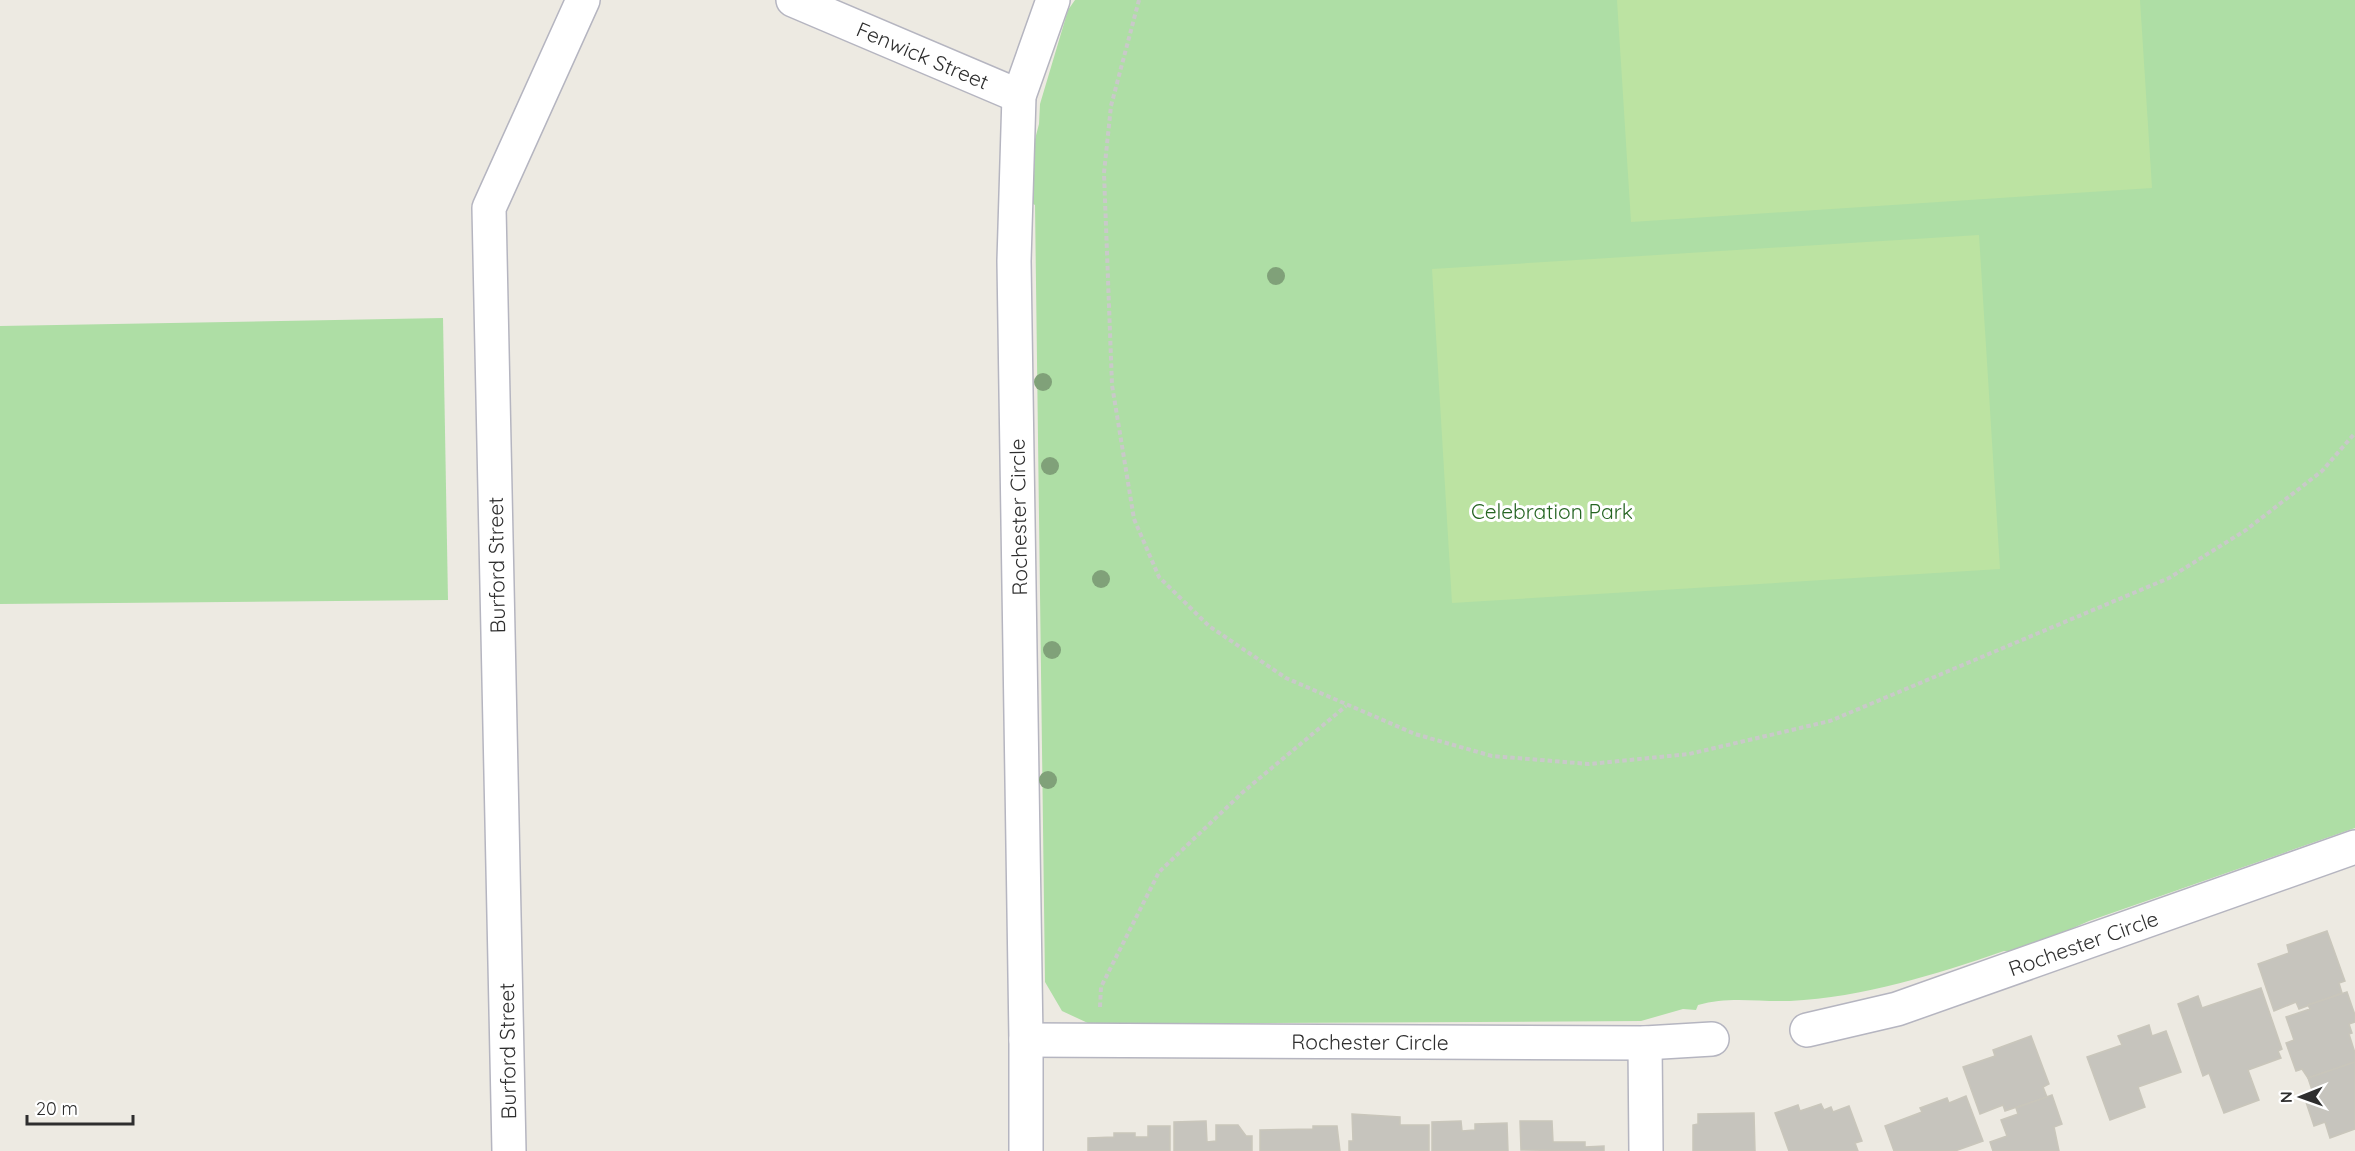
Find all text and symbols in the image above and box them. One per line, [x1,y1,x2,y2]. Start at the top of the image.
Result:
street label: Fenwick Street [853,16,993,95]
street label: Rochester Circle [1004,438,1032,596]
street label: Burford Street [482,496,510,634]
park label: Celebration Park [1471,498,1633,524]
street label: Rochester Circle [2005,905,2162,982]
street label: Burford Street [493,982,521,1120]
street label: Rochester Circle [1291,1028,1449,1055]
north arrow [2271,1067,2331,1127]
scale bar [27,1088,134,1126]
text: N [2276,1091,2296,1103]
text: 20 m [36,1097,78,1120]

